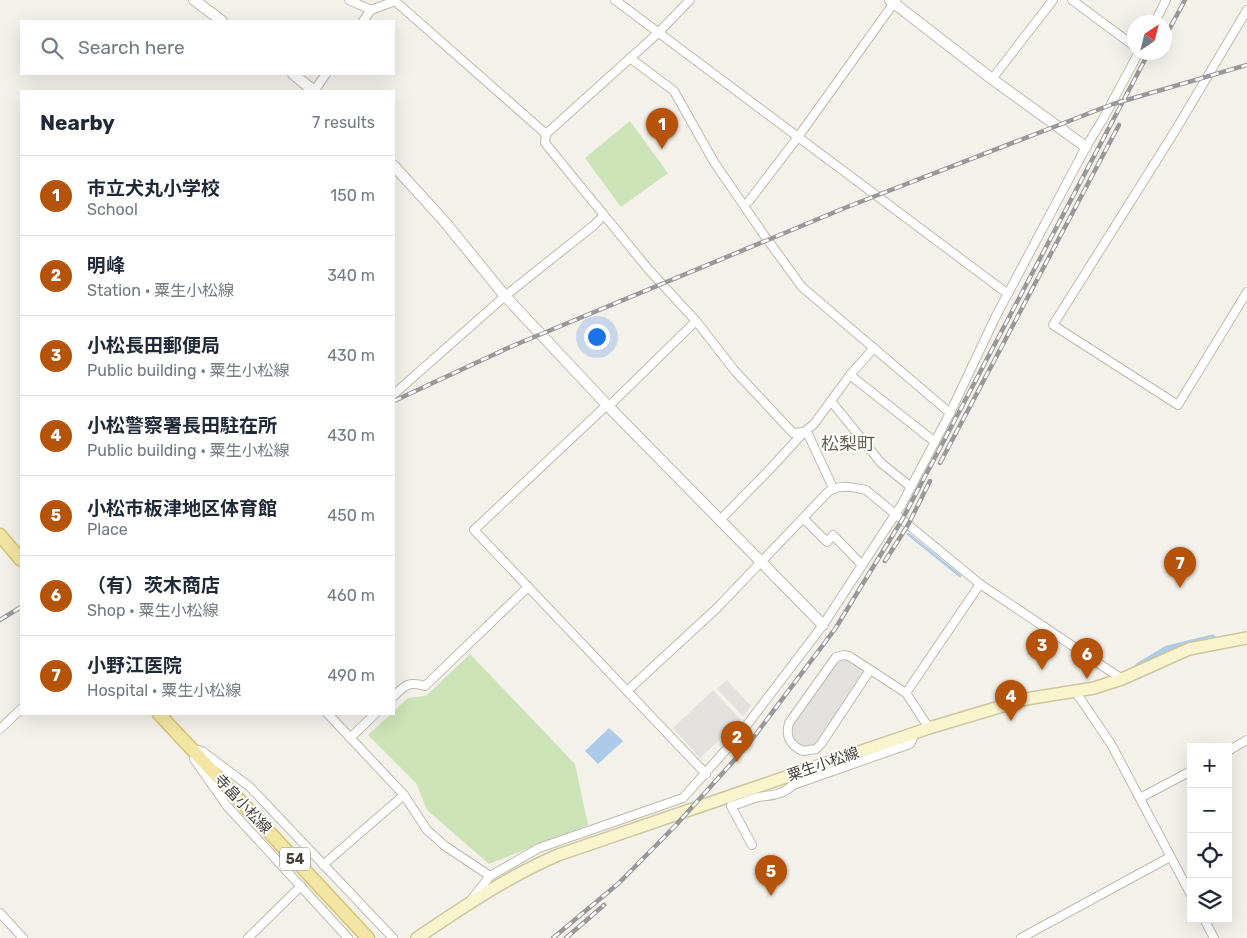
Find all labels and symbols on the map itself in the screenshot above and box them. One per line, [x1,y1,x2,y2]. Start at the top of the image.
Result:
north arrow [1127,15,1172,60]
pin: 1 [646,108,678,149]
your location [584,324,610,350]
district label: 松梨町 [821,433,875,455]
pin: 7 [1164,547,1196,588]
pin: 3 [1026,629,1058,670]
pin: 6 [1071,638,1103,679]
pin: 4 [995,680,1027,721]
pin: 2 [721,721,753,762]
street label: 粟生小松線 [785,743,861,785]
street label: 寺畠小松線 [211,770,275,838]
road number: 54 [280,848,310,871]
pin: 5 [755,855,787,896]

